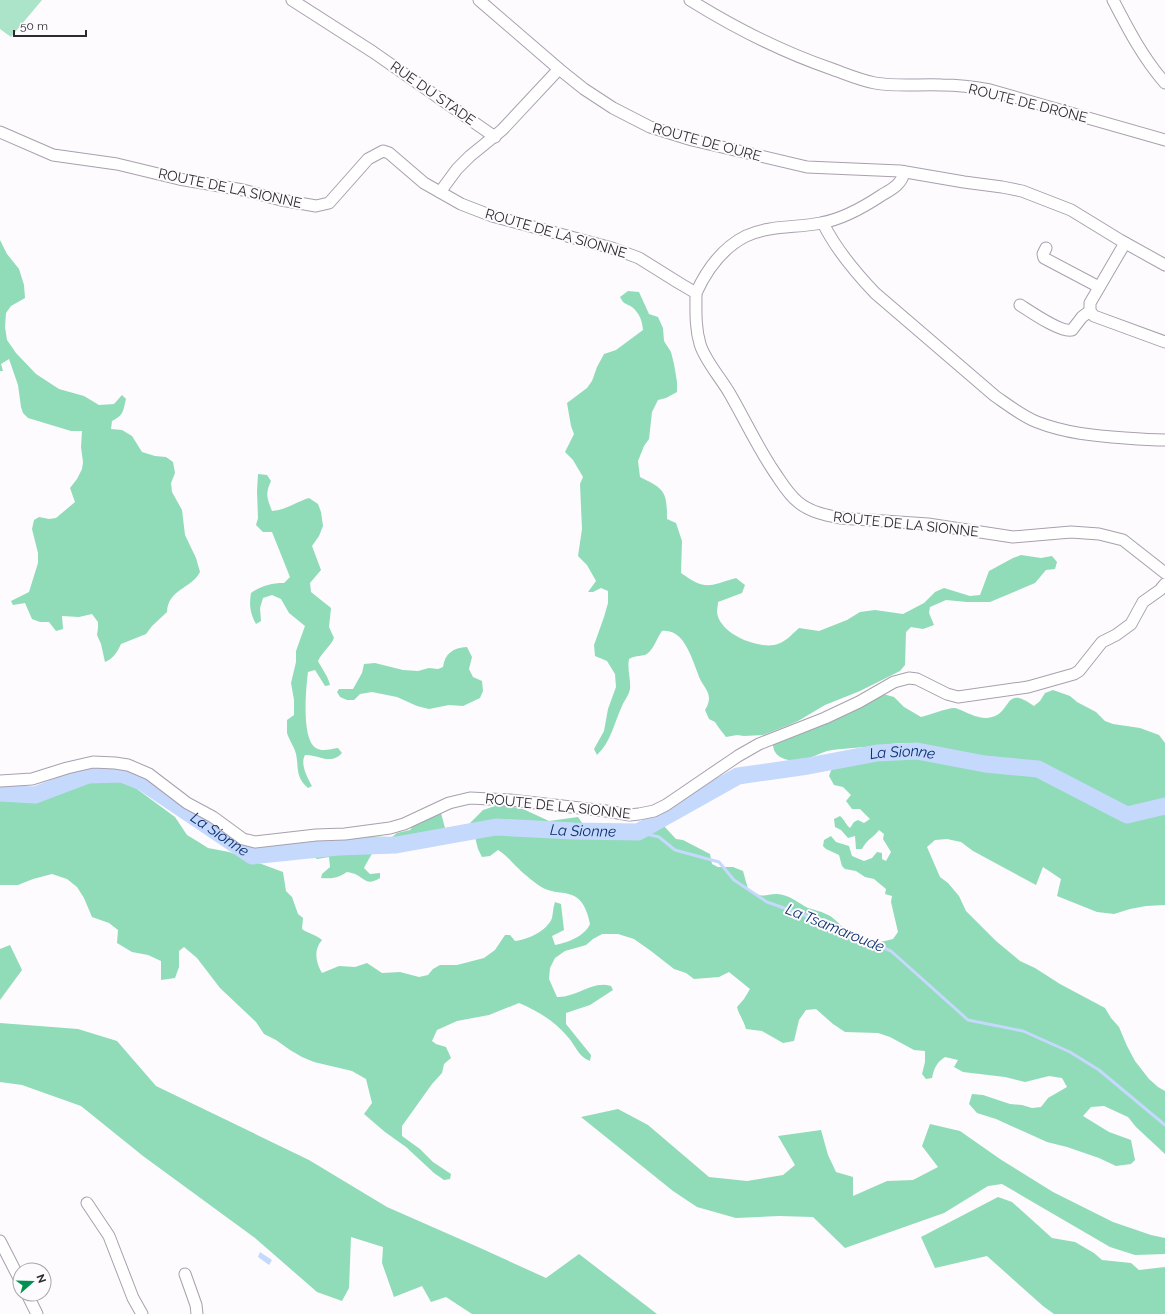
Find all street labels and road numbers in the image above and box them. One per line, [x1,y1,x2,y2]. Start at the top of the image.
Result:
street label: RUE DU STADE [387,58,479,128]
street label: ROUTE DE DRÔNE [967,80,1089,126]
street label: ROUTE DE OURE [651,120,763,164]
street label: ROUTE DE LA SIONNE [157,165,303,211]
street label: ROUTE DE LA SIONNE [483,205,629,261]
street label: ROUTE DE LA SIONNE [832,508,980,540]
street label: ROUTE DE LA SIONNE [484,790,632,822]

